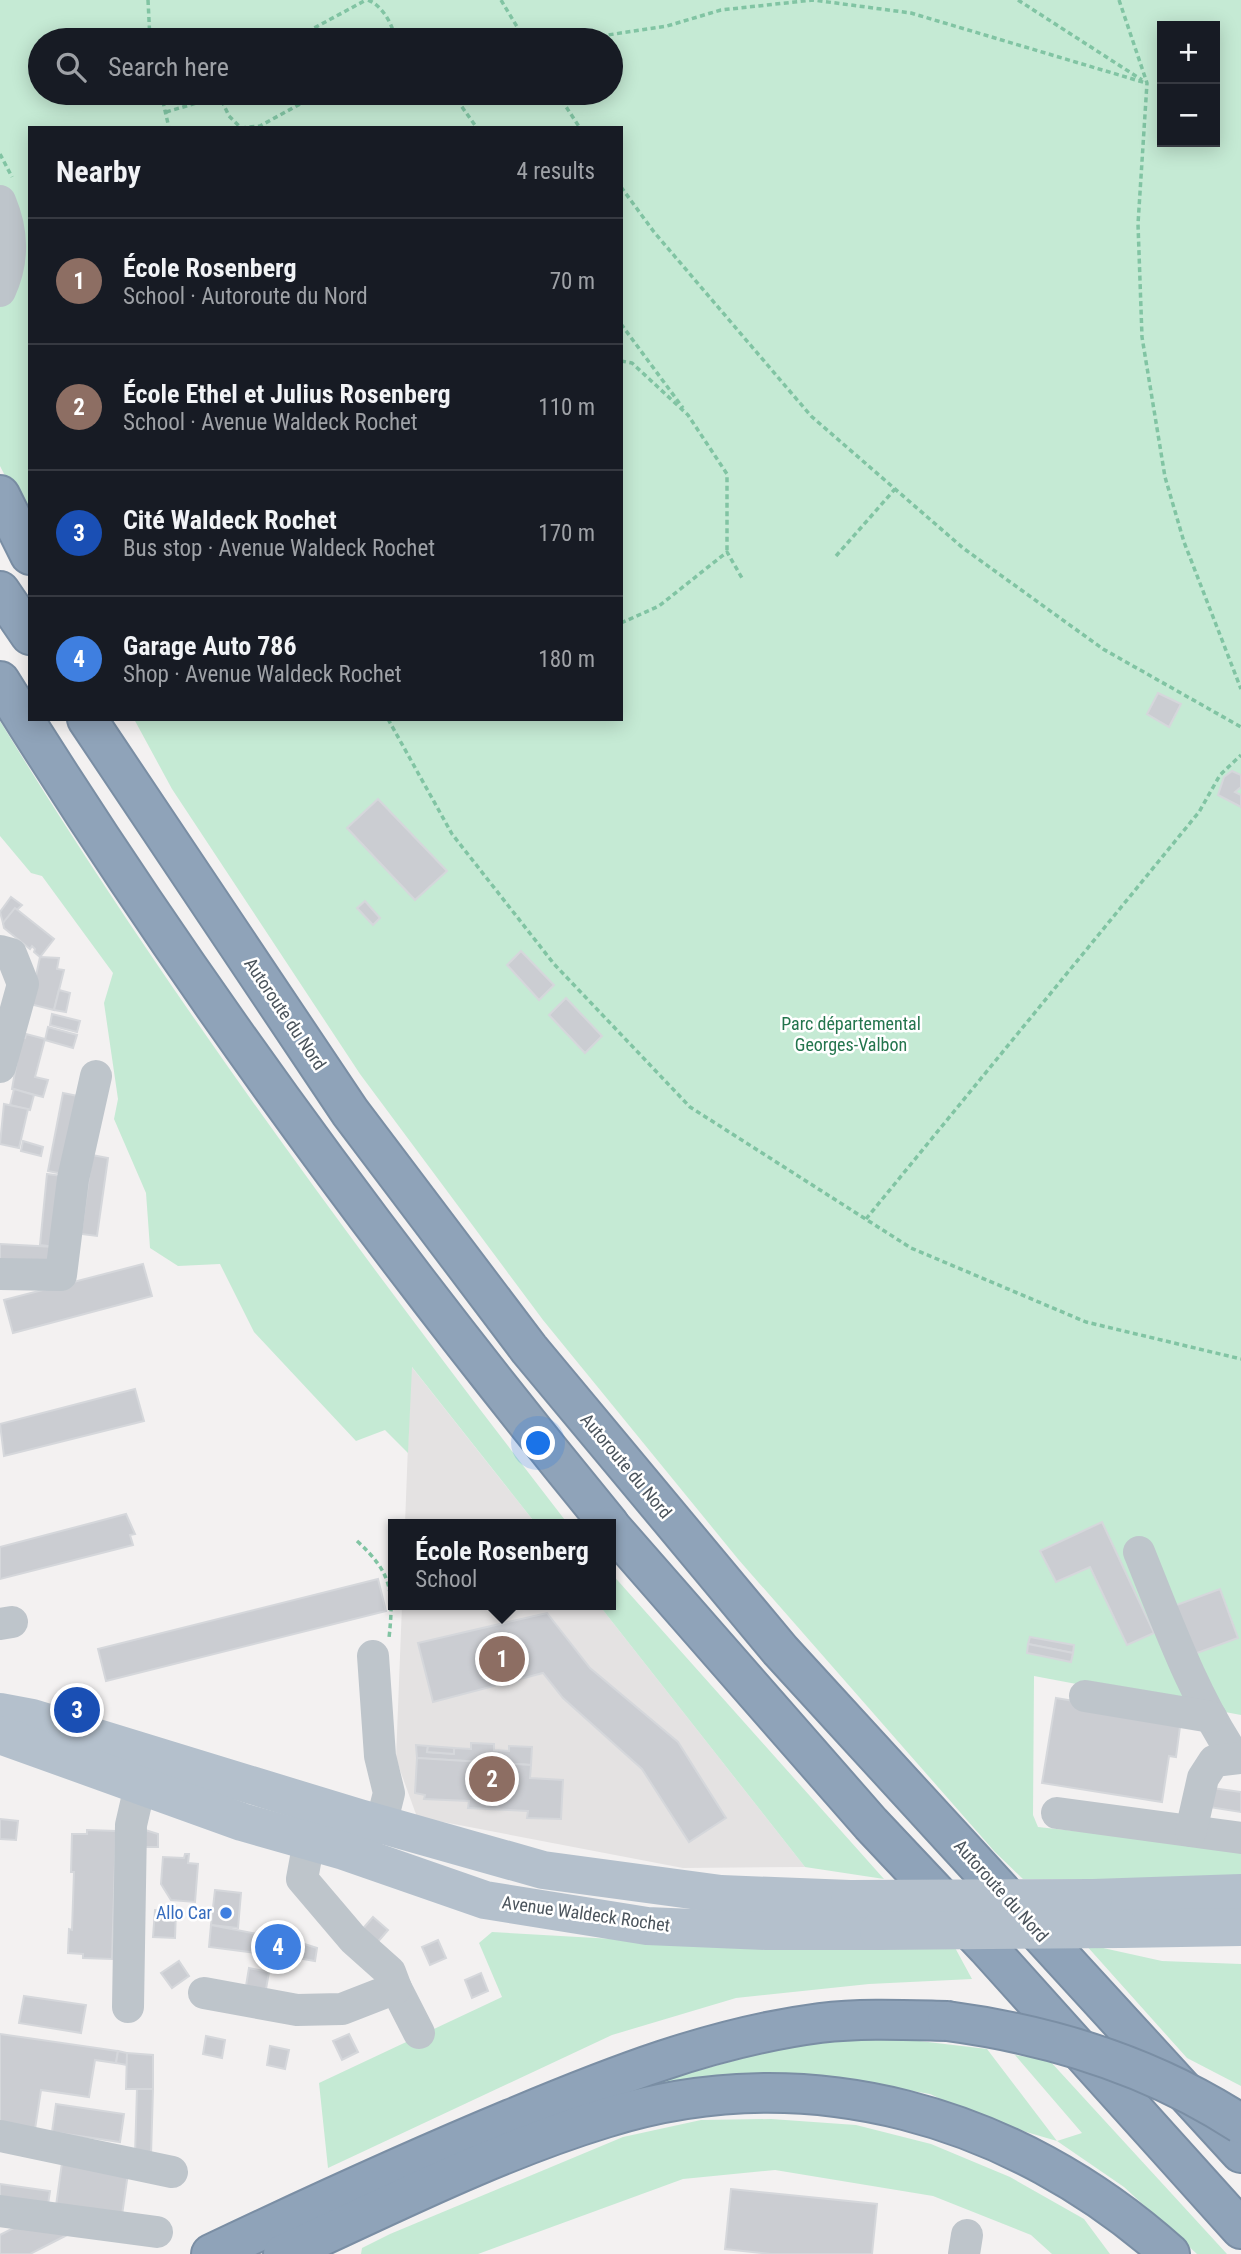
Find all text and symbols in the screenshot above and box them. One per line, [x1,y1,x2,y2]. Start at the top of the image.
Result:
map controls [1157,21,1220,147]
button: + [1157,21,1220,84]
search box [28,28,623,105]
icon: search [52,48,90,86]
text: Search here [108,52,229,82]
button: − [1157,84,1220,147]
text: Nearby [56,154,141,189]
text: 4 results [517,158,595,185]
text: École Rosenberg [123,253,297,283]
text: 1 [73,268,85,295]
text: 70 m [550,268,595,295]
text: School · Autoroute du Nord [123,283,368,310]
text: École Ethel et Julius Rosenberg [123,379,451,409]
text: 2 [73,394,85,421]
text: 110 m [538,394,595,421]
text: School · Avenue Waldeck Rochet [123,409,418,436]
text: Cité Waldeck Rochet [123,505,337,535]
text: 3 [73,520,85,547]
text: 170 m [538,520,595,547]
text: Bus stop · Avenue Waldeck Rochet [123,535,435,562]
text: Garage Auto 786 [123,631,297,661]
text: 4 [73,646,85,673]
text: 180 m [538,646,595,673]
text: Shop · Avenue Waldeck Rochet [123,661,402,688]
street label: Autoroute du Nord [240,954,331,1074]
park label: Parc départemental Georges-Valbon [781,1013,921,1055]
street label: Autoroute du Nord [576,1409,676,1522]
your location [521,1426,555,1460]
popup [388,1519,616,1610]
text: École Rosenberg [415,1536,589,1566]
text: School [415,1566,477,1593]
pin: 1 [479,1633,525,1685]
pin: 3 [54,1684,100,1736]
pin: 2 [469,1753,515,1805]
street label: Autoroute du Nord [950,1835,1053,1946]
street label: Avenue Waldeck Rochet [501,1891,671,1936]
place label: Allo Car [156,1902,213,1923]
marker: Allo Car [218,1905,234,1921]
pin: 4 [255,1921,301,1973]

